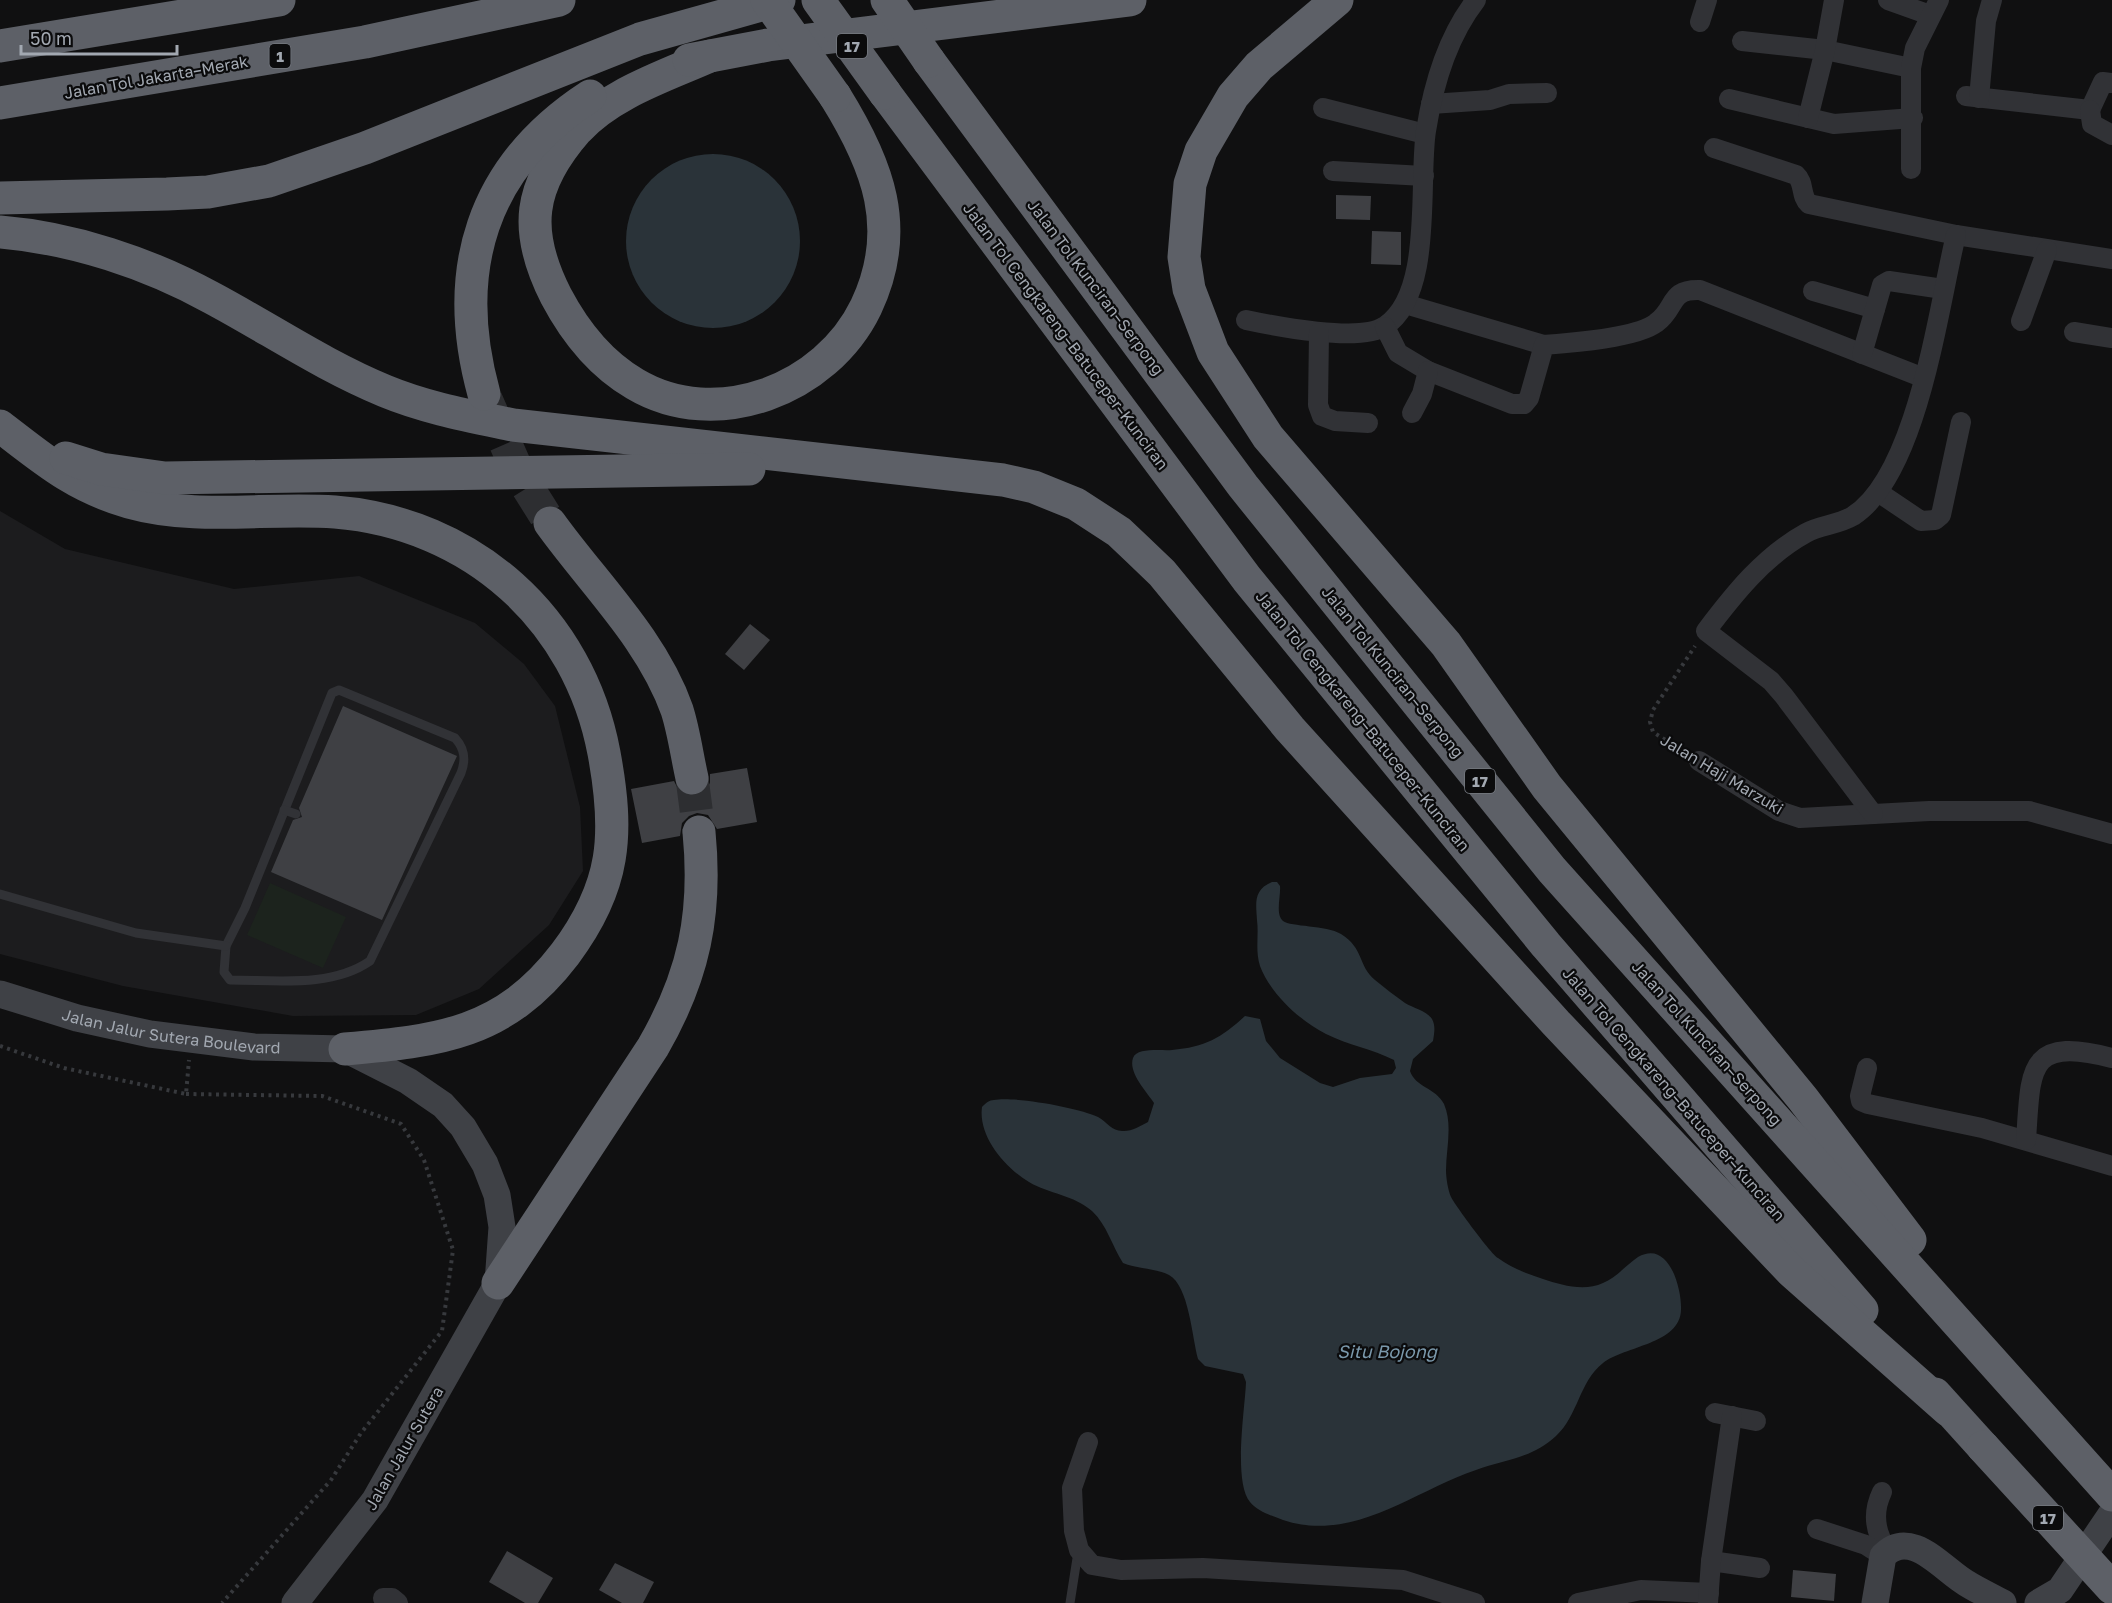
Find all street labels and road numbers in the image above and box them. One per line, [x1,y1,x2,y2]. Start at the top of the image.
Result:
road number: 17 [837,34,867,58]
road number: 1 [270,44,290,68]
street label: Jalan Tol Jakarta–Merak [62,51,250,103]
street label: Jalan Tol Kunciran–Serpong [1023,195,1169,379]
street label: Jalan Tol Cengkareng–Batuceper–Kunciran [959,199,1173,473]
street label: Jalan Tol Kunciran–Serpong [1318,582,1468,762]
street label: Jalan Tol Cengkareng–Batuceper–Kunciran [1252,587,1474,855]
street label: Jalan Haji Marzuki [1657,729,1787,819]
road number: 17 [1465,769,1495,793]
street label: Jalan Tol Kunciran–Serpong [1628,957,1786,1129]
street label: Jalan Tol Cengkareng–Batuceper–Kunciran [1558,963,1790,1225]
street label: Jalan Jalur Sutera Boulevard [59,1004,281,1058]
street label: Jalan Jalur Sutera [360,1383,448,1513]
road number: 17 [2033,1506,2063,1530]

